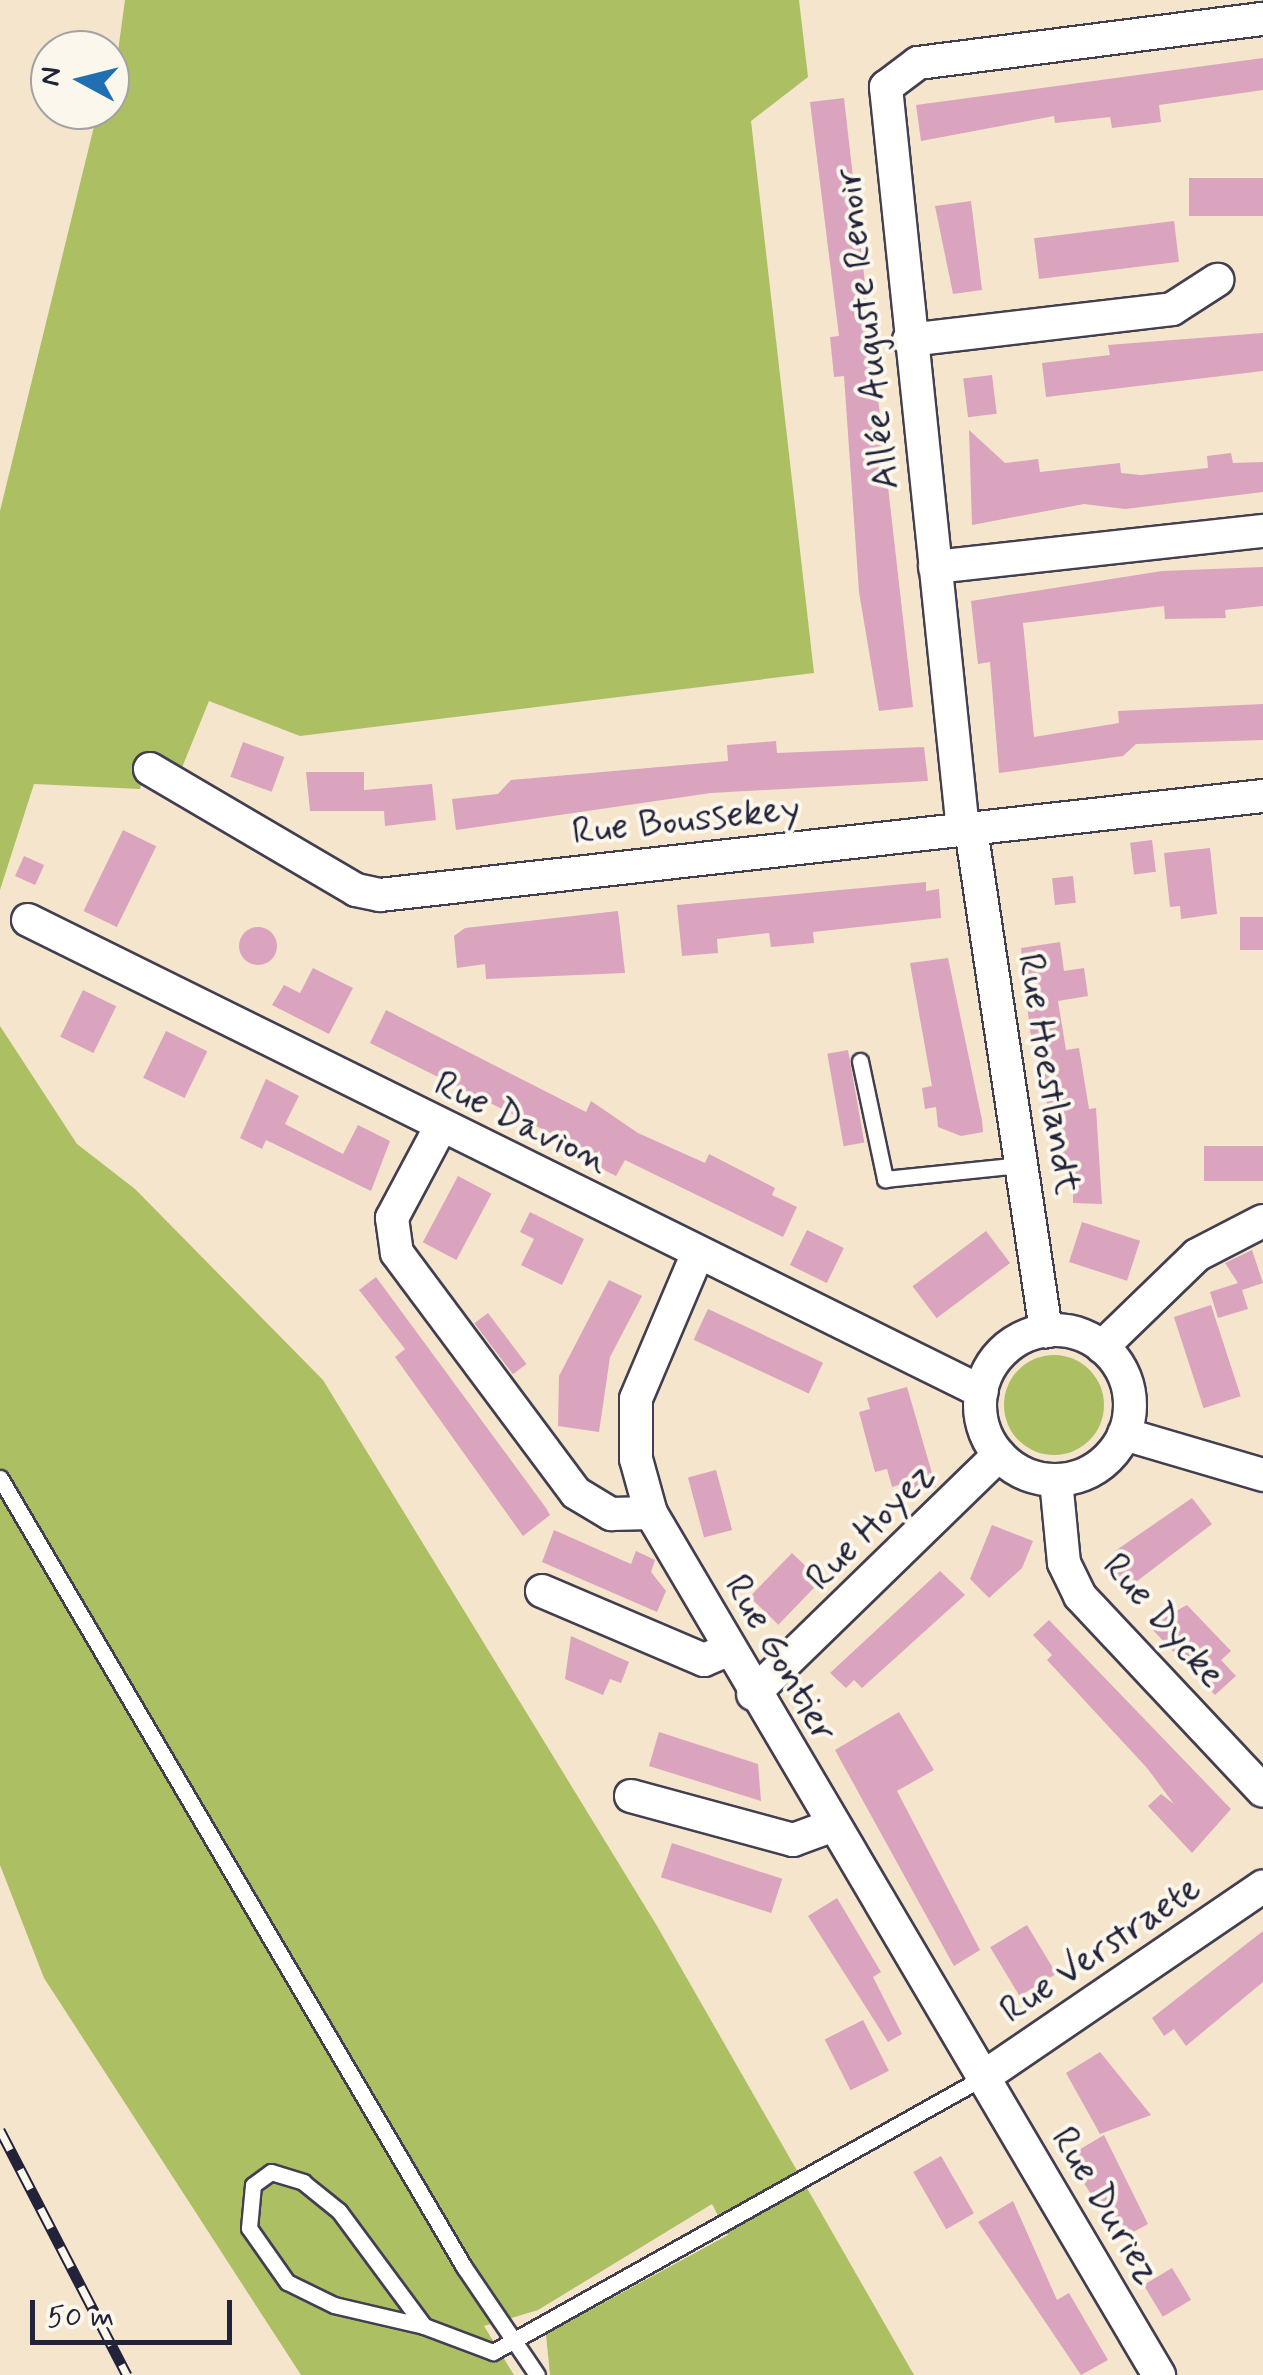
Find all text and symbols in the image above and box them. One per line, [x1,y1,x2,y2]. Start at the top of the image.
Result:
north arrow [30,30,130,130]
text: N [32,65,71,88]
street label: Allée Auguste Renoir [826,165,910,493]
street label: Rue Boussekey [571,786,801,856]
street label: Rue Hoestlandt [1006,950,1090,1198]
street label: Rue Davion [428,1062,614,1184]
street label: Rue Hoyez [797,1453,945,1601]
street label: Rue Dycke [1092,1544,1234,1698]
street label: Rue Gontier [713,1566,847,1752]
street label: Rue Verstraete [991,1866,1211,2034]
street label: Rue Duriez [1041,2120,1169,2292]
scale bar [35,2280,238,2342]
text: 50 m [47,2298,114,2337]

